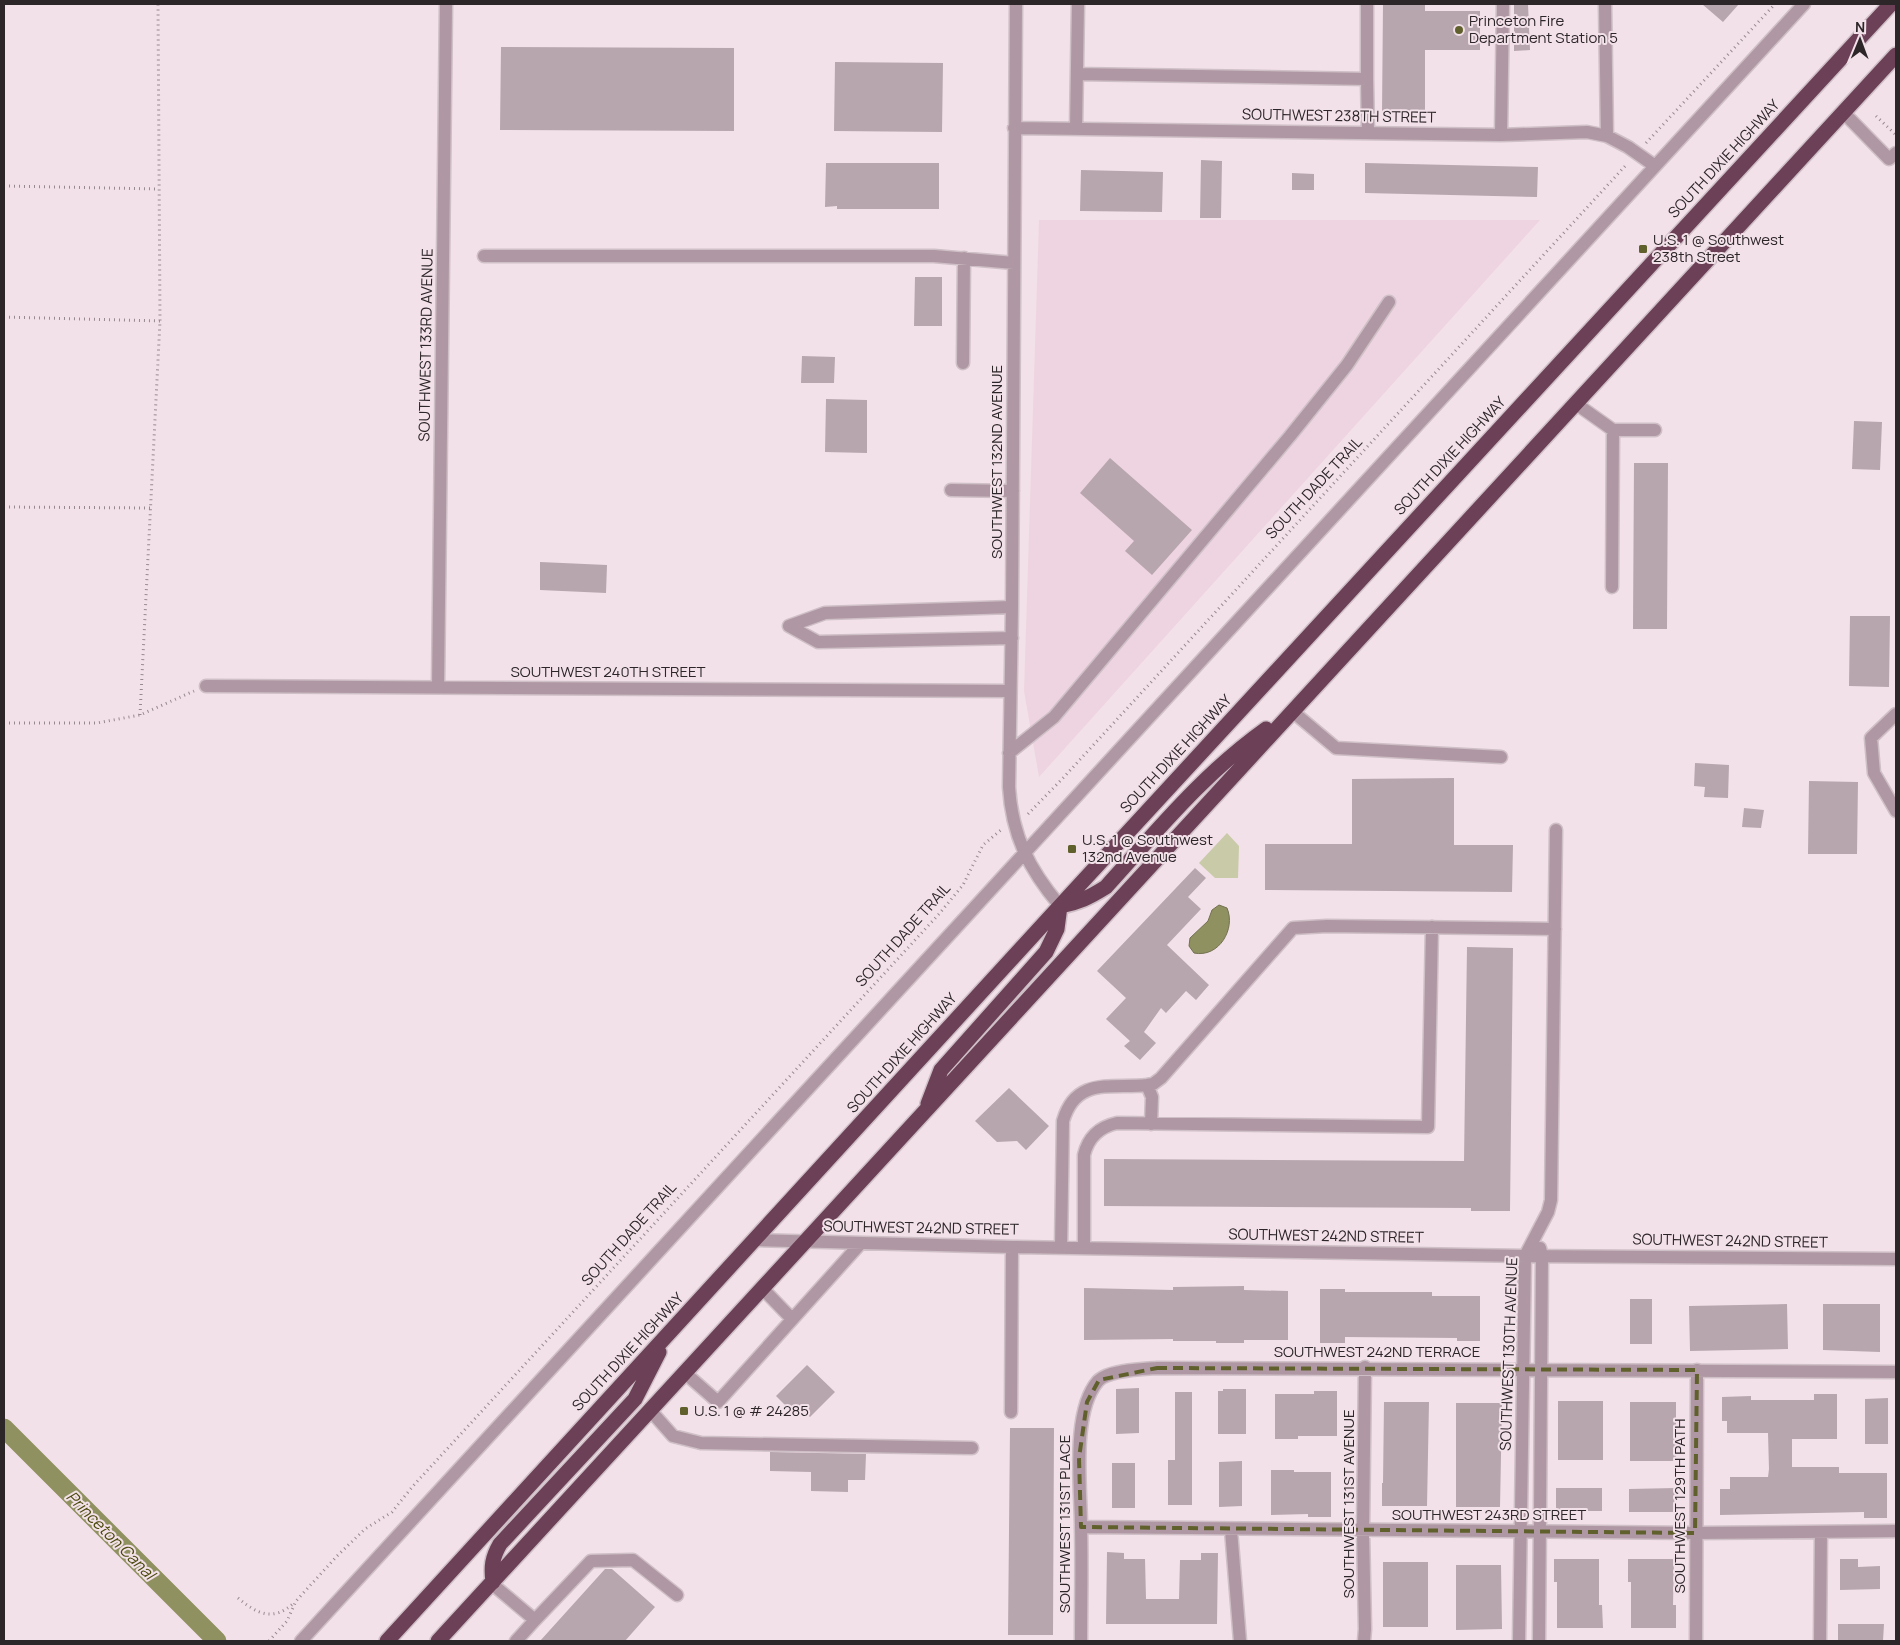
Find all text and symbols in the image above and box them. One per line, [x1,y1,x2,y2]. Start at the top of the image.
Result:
place label: Princeton Fire Department Station 5 [1469,10,1618,48]
north arrow [1835,15,1885,65]
text: N [1855,17,1865,36]
marker: Princeton Fire Department Station 5 [1453,24,1465,36]
street label: SOUTH DIXIE HIGHWAY [1663,94,1785,223]
street label: SOUTHWEST 238TH STREET [1242,103,1436,128]
place label: U.S. 1 @ Southwest 238th Street [1653,229,1784,267]
marker: U.S. 1 @ Southwest 238th Street [1637,243,1649,255]
street label: SOUTHWEST 133RD AVENUE [413,248,438,442]
street label: SOUTHWEST 132ND AVENUE [986,365,1007,559]
street label: SOUTH DIXIE HIGHWAY [1389,391,1511,520]
street label: SOUTH DADE TRAIL [1261,432,1367,543]
street label: SOUTHWEST 240TH STREET [511,661,706,682]
street label: SOUTH DIXIE HIGHWAY [1115,689,1237,818]
place label: U.S. 1 @ Southwest 132nd Avenue [1082,829,1213,867]
marker: U.S. 1 @ Southwest 132nd Avenue [1066,843,1078,855]
street label: SOUTH DADE TRAIL [850,878,955,991]
street label: SOUTH DIXIE HIGHWAY [842,988,962,1117]
street label: SOUTH DADE TRAIL [576,1177,681,1290]
street label: SOUTHWEST 242ND STREET [823,1215,1019,1240]
street label: SOUTHWEST 242ND STREET [1228,1223,1424,1248]
street label: SOUTHWEST 242ND STREET [1632,1228,1828,1253]
street label: SOUTHWEST 130TH AVENUE [1495,1257,1522,1451]
street label: SOUTH DIXIE HIGHWAY [567,1287,689,1416]
street label: SOUTHWEST 242ND TERRACE [1274,1341,1480,1362]
place label: U.S. 1 @ # 24285 [694,1400,809,1421]
marker: U.S. 1 @ # 24285 [678,1405,690,1417]
street label: SOUTHWEST 131ST AVENUE [1338,1410,1359,1598]
street label: SOUTHWEST 129TH PATH [1669,1419,1690,1593]
street label: SOUTHWEST 131ST PLACE [1054,1435,1075,1613]
water label: Princeton Canal [62,1486,162,1586]
street label: SOUTHWEST 243RD STREET [1392,1504,1586,1525]

